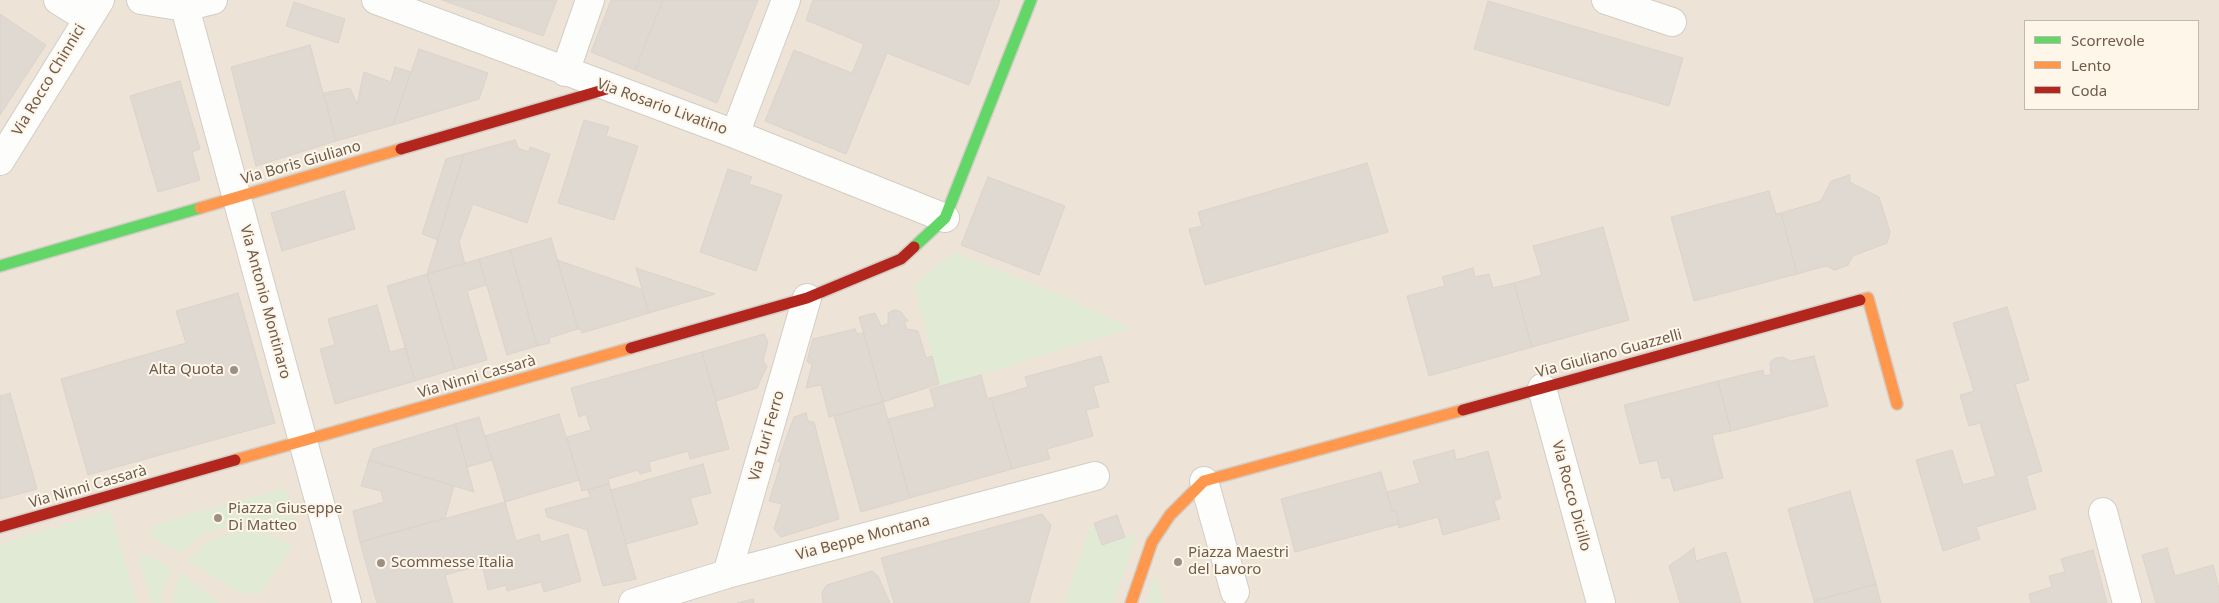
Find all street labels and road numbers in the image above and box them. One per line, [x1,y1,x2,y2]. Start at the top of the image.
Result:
street label: Via Rocco Chinnici [9,21,89,139]
street label: Via Rosario Livatino [594,75,730,139]
street label: Via Boris Giuliano [239,137,363,189]
street label: Via Antonio Montinaro [236,223,294,381]
street label: Via Giuliano Guazzelli [1534,326,1684,382]
street label: Via Ninni Cassarà [416,352,538,402]
street label: Via Turi Ferro [745,389,789,483]
street label: Via Rocco Dicillo [1548,439,1594,553]
street label: Via Ninni Cassarà [27,462,149,512]
street label: Via Beppe Montana [794,511,932,565]

